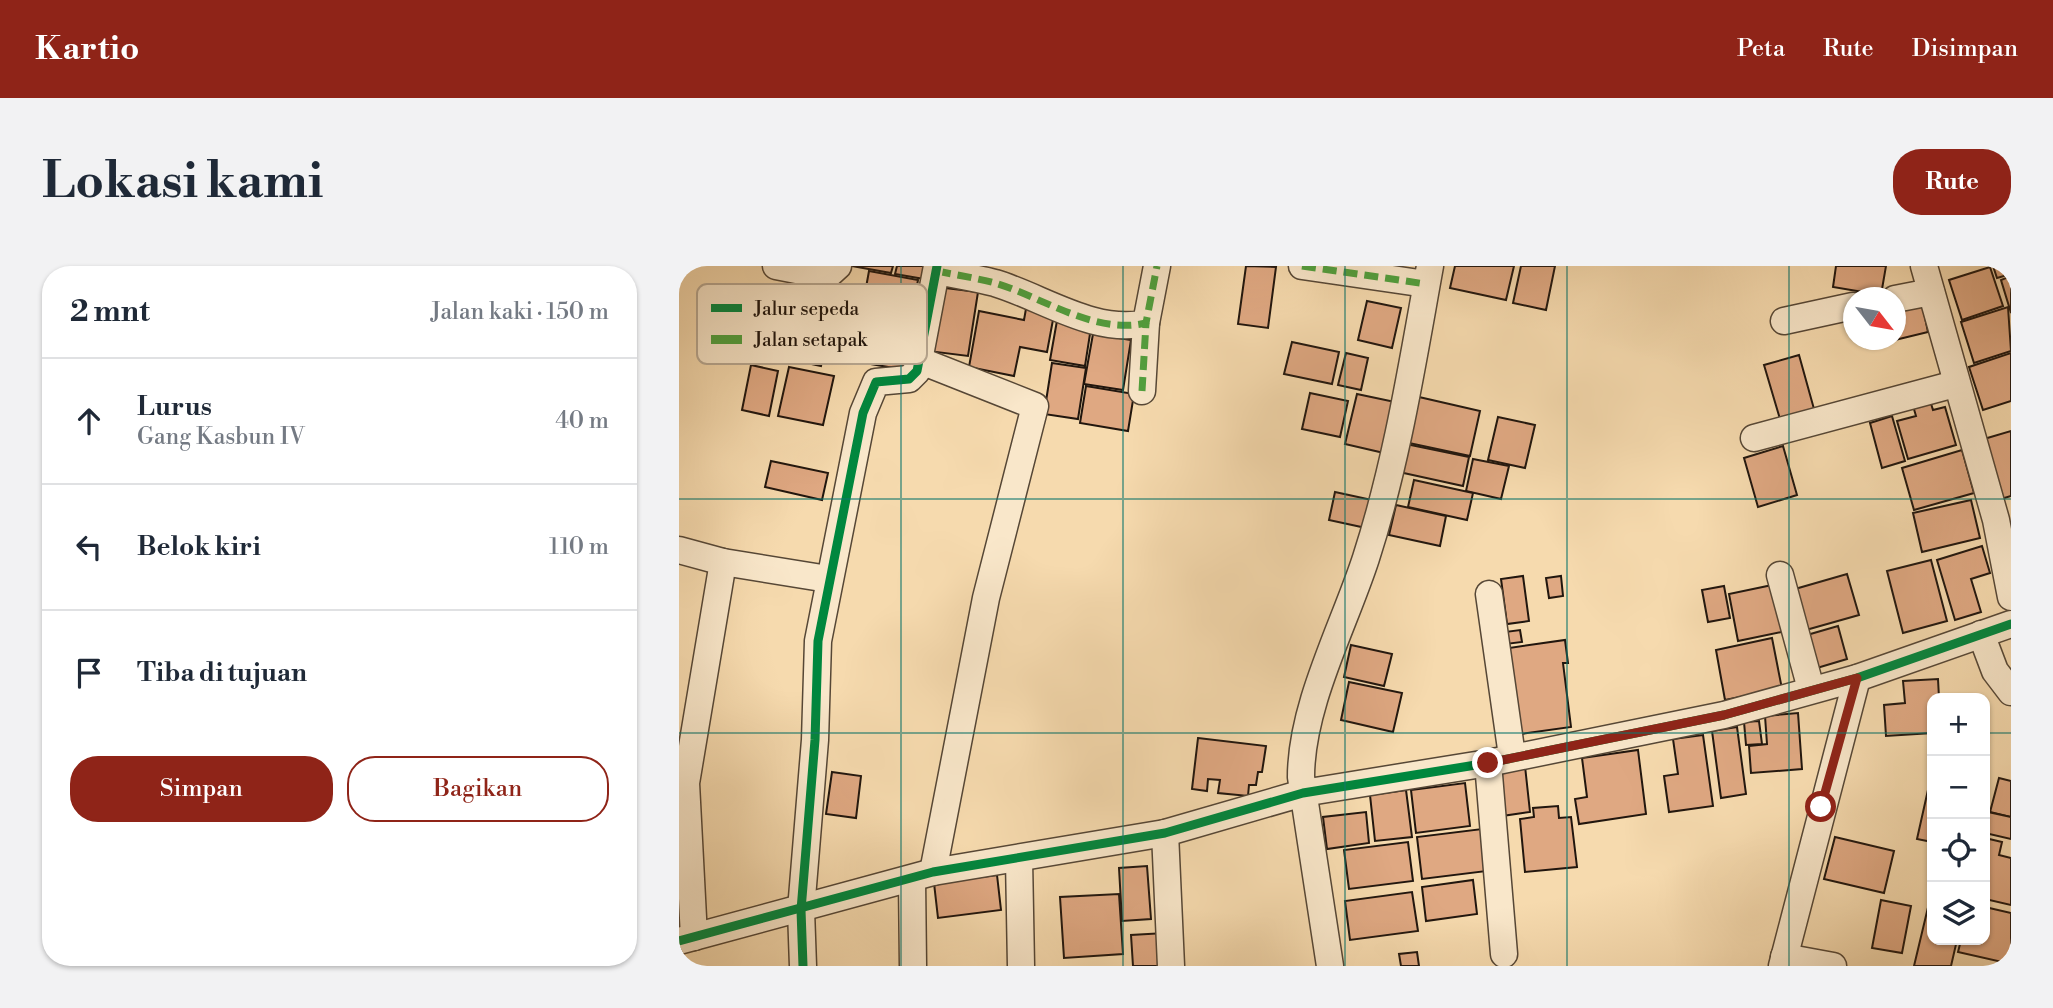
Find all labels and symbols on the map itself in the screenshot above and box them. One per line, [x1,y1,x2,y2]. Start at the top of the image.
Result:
legend [697,284,927,364]
north arrow [1843,287,1906,350]
text: Jalur sepeda [753,297,860,321]
text: Jalan setapak [753,328,868,352]
route end [1472,747,1503,778]
route start [1805,791,1836,822]

